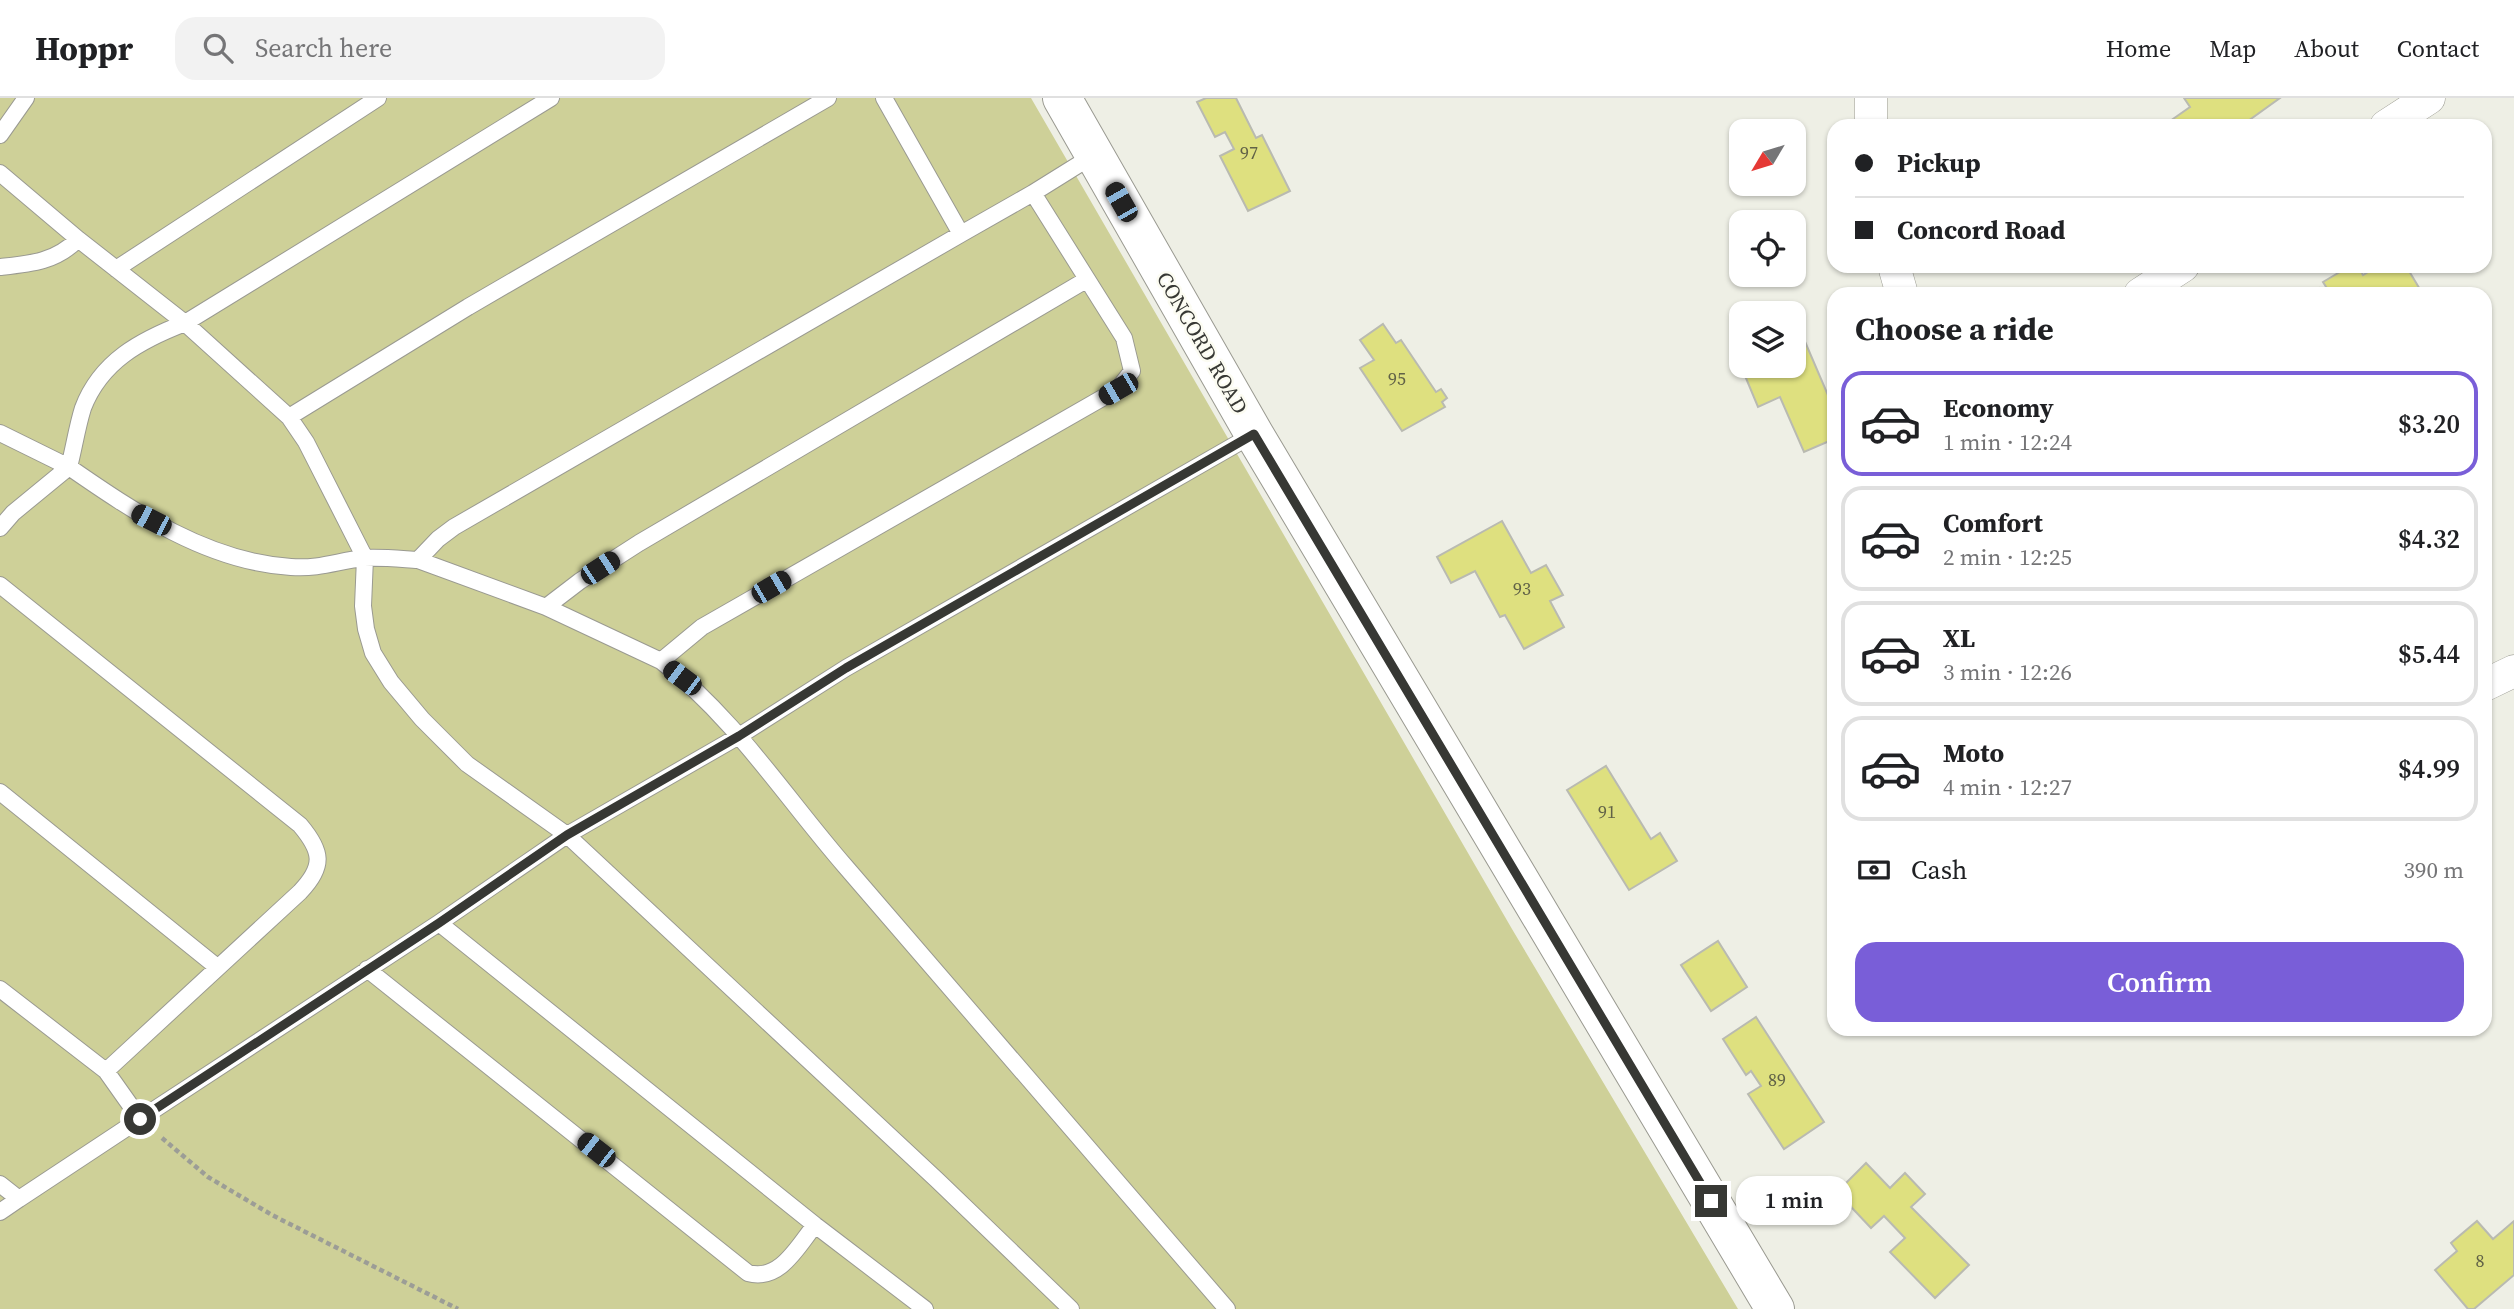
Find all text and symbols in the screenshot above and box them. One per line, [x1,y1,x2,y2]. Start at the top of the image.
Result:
search box [175,17,665,80]
text: Hoppr [35,26,133,71]
icon: search [199,29,237,67]
text: Search here [255,30,392,66]
text: Home [2106,32,2171,65]
text: Map [2209,32,2256,65]
text: About [2294,32,2359,65]
text: Contact [2397,32,2479,65]
north arrow [1729,119,1806,196]
map controls [1729,119,1806,378]
house number: 97 [1240,140,1258,165]
text: Pickup [1897,145,1981,181]
car [1102,179,1141,225]
button: locate [1729,210,1806,287]
text: Concord Road [1897,212,2065,248]
street label: CONCORD ROAD [1150,266,1255,419]
button: layers [1729,301,1806,378]
text: Choose a ride [1855,307,2054,351]
house number: 95 [1388,366,1406,391]
car [1095,369,1142,409]
text: Economy [1943,390,2054,426]
icon: car [1859,392,1922,455]
text: $3.20 [2398,406,2460,442]
text: 1 min · 12:24 [1943,426,2072,458]
car [128,501,175,539]
text: Comfort [1943,505,2043,541]
icon: car [1859,507,1922,570]
text: $4.32 [2398,521,2460,557]
text: 2 min · 12:25 [1943,541,2072,573]
car [577,548,624,588]
car [748,567,795,607]
house number: 93 [1513,576,1531,601]
text: XL [1943,620,1975,656]
icon: car [1859,622,1922,685]
text: $5.44 [2398,636,2460,672]
text: 3 min · 12:26 [1943,656,2072,688]
car [659,657,706,699]
text: Moto [1943,735,2004,771]
icon: car [1859,737,1922,800]
text: $4.99 [2398,751,2460,787]
text: 4 min · 12:27 [1943,771,2072,803]
house number: 91 [1598,799,1616,824]
icon: cash [1855,851,1893,889]
text: Cash [1911,852,1967,888]
text: 390 m [2403,854,2464,886]
button: Confirm [1855,942,2464,1022]
house number: 89 [1768,1067,1786,1092]
route start [124,1103,156,1135]
car [573,1129,620,1171]
callout: 1 min [1736,1176,1851,1226]
text: 1 min [1764,1184,1824,1216]
route end [1695,1185,1727,1217]
house number: 8 [2476,1248,2485,1273]

